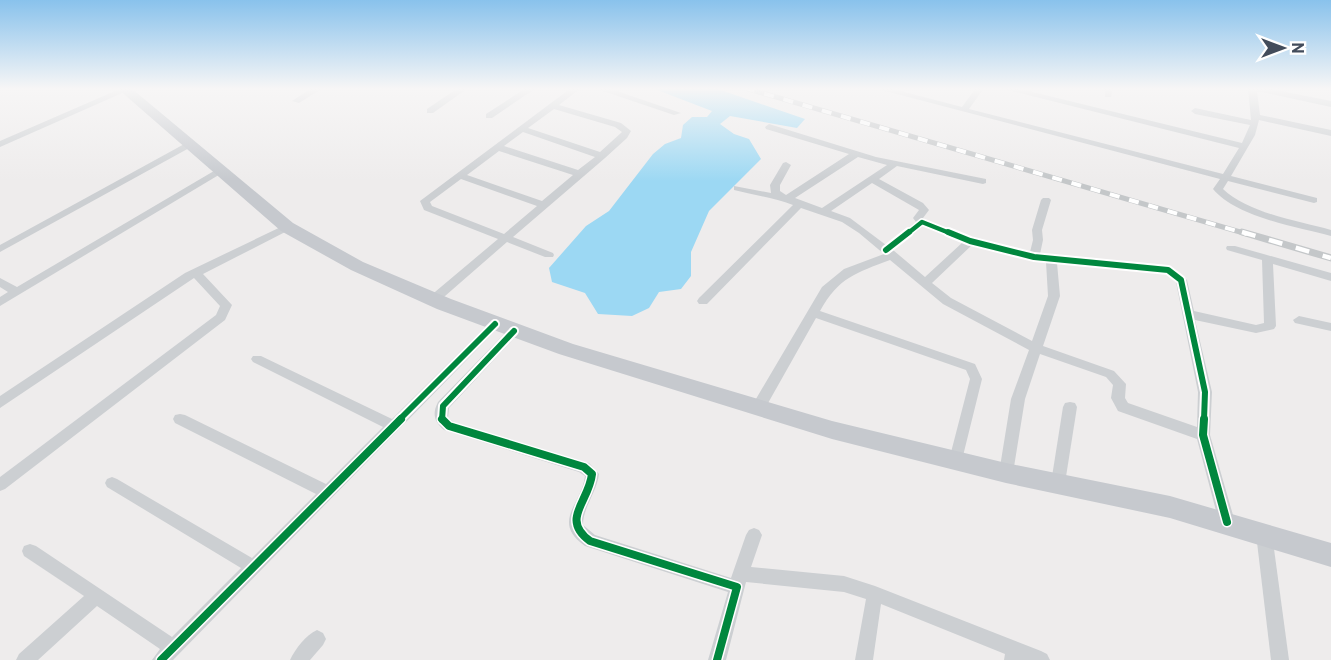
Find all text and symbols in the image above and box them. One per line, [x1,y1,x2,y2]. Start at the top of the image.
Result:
north arrow [1253,18,1313,78]
text: N [1286,42,1306,54]

